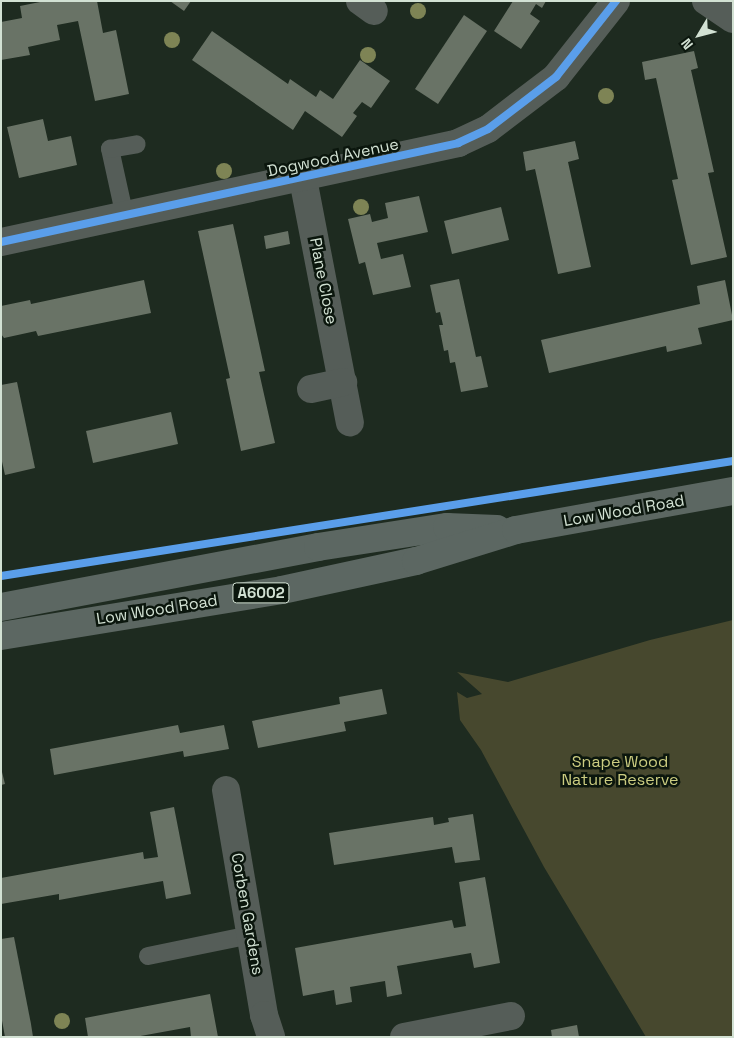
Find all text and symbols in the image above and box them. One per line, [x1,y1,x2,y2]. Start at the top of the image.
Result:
north arrow [674,10,724,60]
text: N [677,35,697,53]
street label: Dogwood Avenue [265,135,401,181]
street label: Plane Close [305,236,341,326]
street label: Low Wood Road [562,491,686,531]
road number: A6002 [232,580,290,606]
street label: Low Wood Road [95,591,219,629]
park label: Snape Wood Nature Reserve [561,752,679,790]
street label: Corben Gardens [227,852,267,976]

